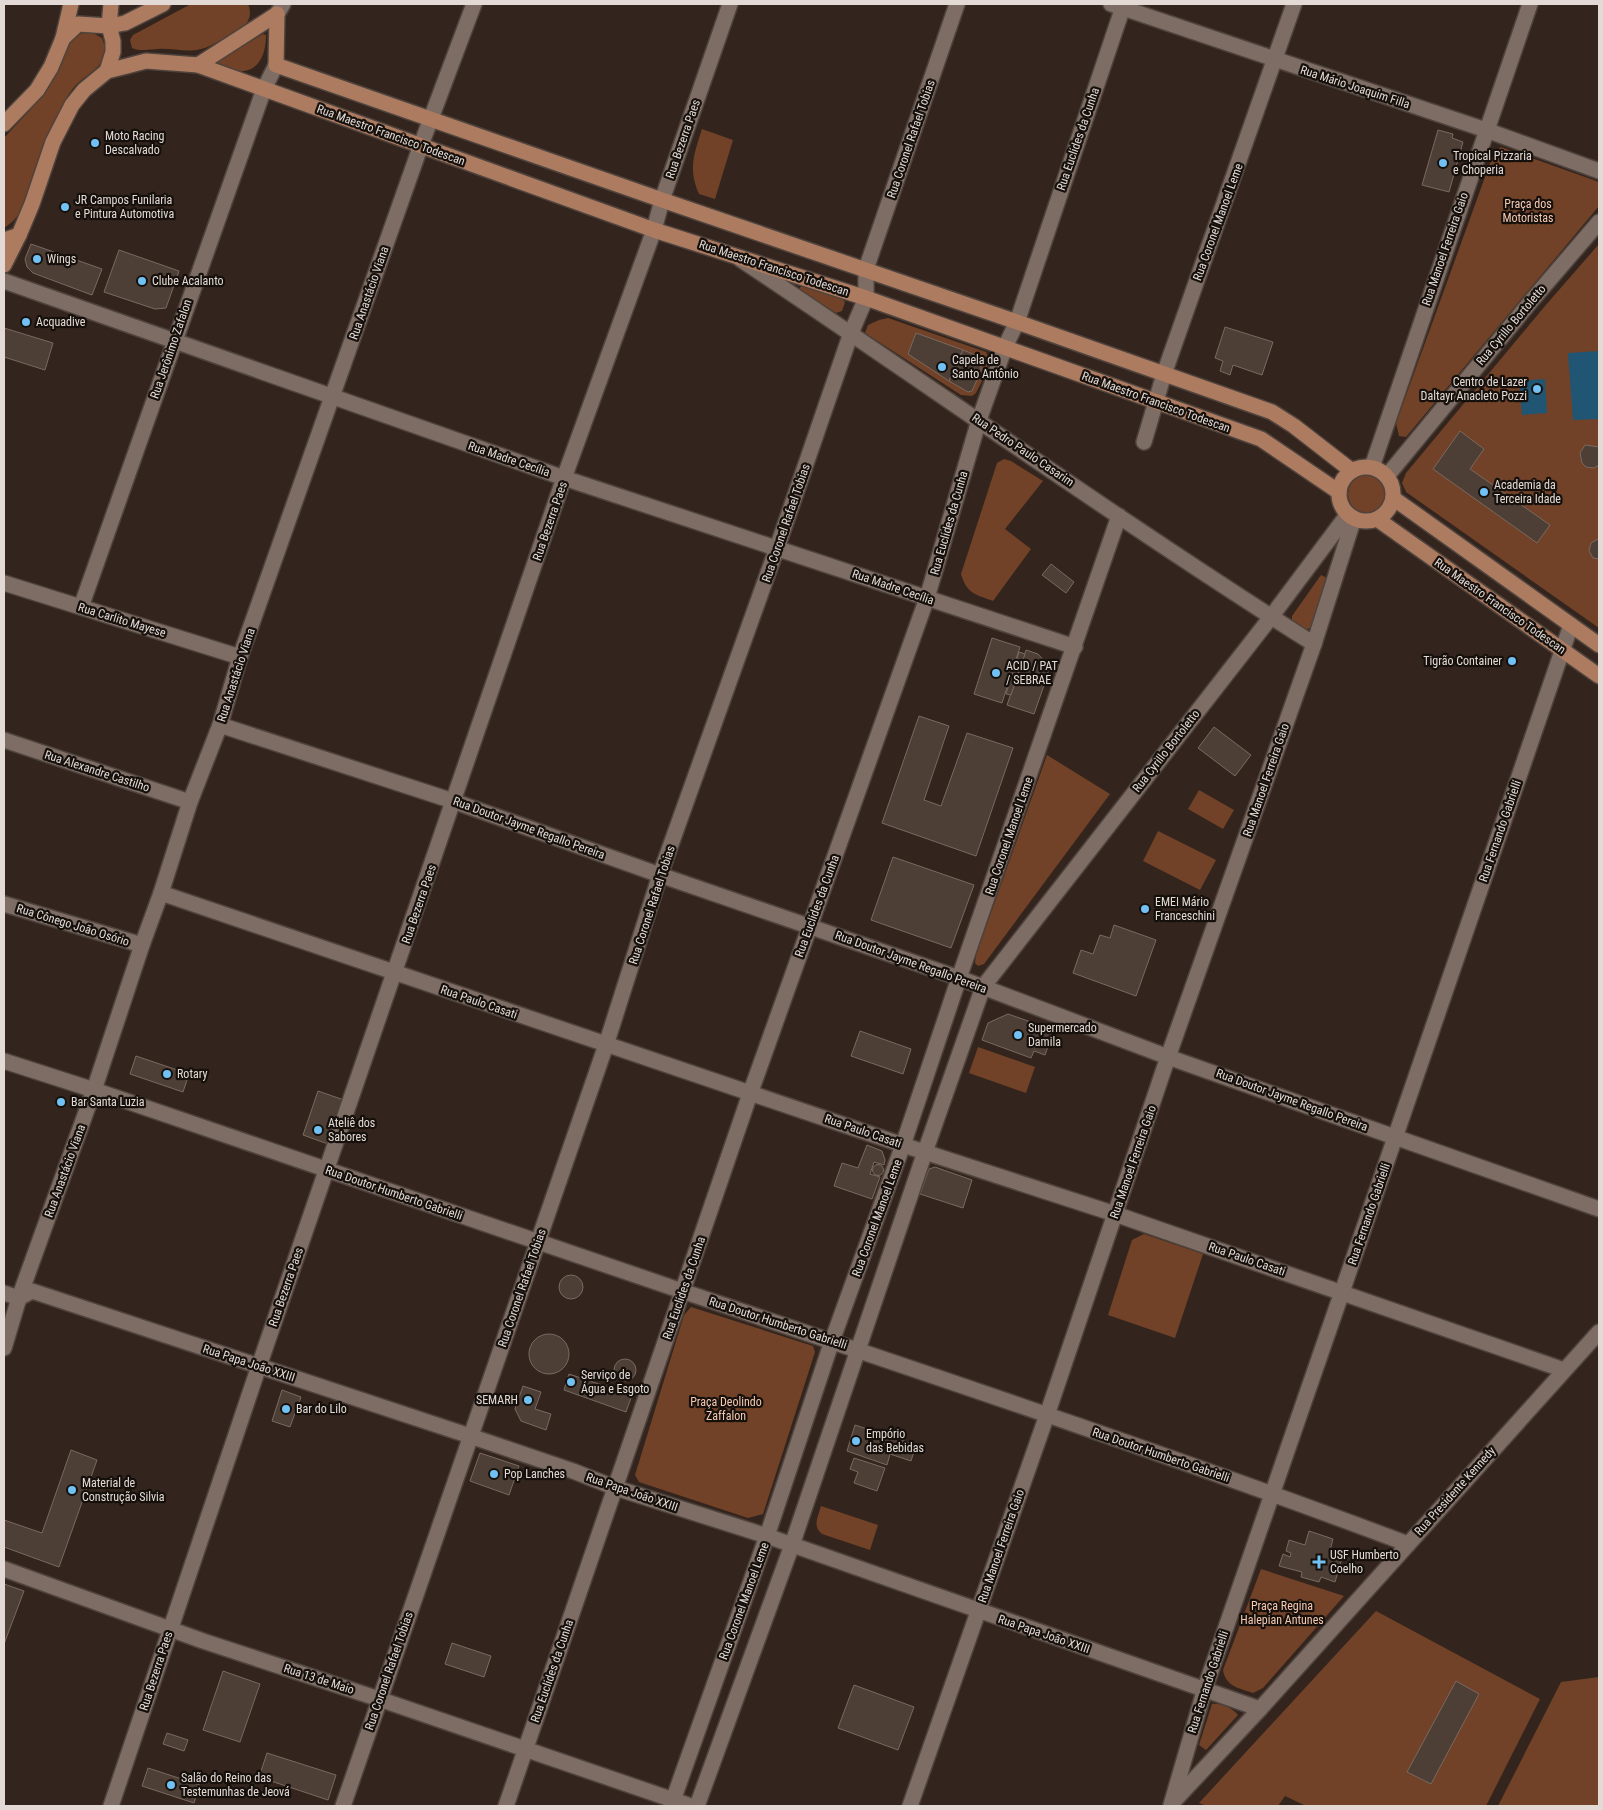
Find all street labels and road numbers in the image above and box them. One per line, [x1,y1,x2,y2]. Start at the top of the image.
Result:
street label: Rua Mário Joaquim Filla [1298,63,1412,111]
street label: Rua Coronel Rafael Tobias [884,78,938,200]
street label: Rua Euclides da Cunha [1054,86,1102,192]
street label: Rua Bezerra Paes [663,98,703,180]
street label: Rua Maestro Francisco Todescan [315,102,467,168]
street label: Rua Coronel Manoel Leme [1190,161,1246,283]
street label: Rua Manoel Ferreira Gaio [1419,191,1471,307]
street label: Rua Maestro Francisco Todescan [697,237,851,299]
street label: Rua Anastácio Viana [346,244,392,342]
street label: Rua Cyrillo Bortoletto [1473,282,1549,368]
street label: Rua Jerônimo Zafalon [147,297,195,401]
street label: Rua Maestro Francisco Todescan [1080,369,1232,435]
street label: Rua Pedro Paulo Casarim [969,411,1077,489]
street label: Rua Madre Cecília [466,438,552,480]
street label: Rua Coronel Rafael Tobias [759,462,813,584]
street label: Rua Euclides da Cunha [927,469,971,577]
street label: Rua Bezerra Paes [530,480,570,562]
street label: Rua Maestro Francisco Todescan [1432,555,1568,657]
street label: Rua Madre Cecília [850,566,936,608]
street label: Rua Carlito Mayese [76,600,168,640]
street label: Rua Anastácio Viana [214,626,258,724]
street label: Rua Cyrillo Bortoletto [1130,707,1202,795]
street label: Rua Manoel Ferreira Gaio [1240,722,1292,838]
street label: Rua Alexandre Castilho [43,747,151,795]
street label: Rua Coronel Manoel Leme [982,775,1036,897]
street label: Rua Fernando Gabrielli [1476,778,1524,884]
street label: Rua Doutor Jayme Regallo Pereira [451,794,607,862]
street label: Rua Coronel Rafael Tobias [626,844,678,966]
street label: Rua Euclides da Cunha [792,853,842,959]
street label: Rua Bezerra Paes [399,863,439,945]
street label: Rua Cônego João Osório [15,901,131,949]
street label: Rua Doutor Jayme Regallo Pereira [833,928,989,996]
street label: Rua Paulo Casati [439,982,519,1022]
street label: Rua Doutor Jayme Regallo Pereira [1214,1066,1370,1134]
street label: Rua Manoel Ferreira Gaio [1107,1104,1159,1220]
street label: Rua Paulo Casati [823,1111,903,1151]
street label: Rua Anastácio Viana [42,1122,88,1219]
street label: Rua Coronel Manoel Leme [849,1157,905,1279]
street label: Rua Fernando Gabrielli [1345,1161,1393,1267]
street label: Rua Doutor Humberto Gabrielli [324,1163,464,1223]
street label: Rua Coronel Rafael Tobias [495,1227,549,1349]
street label: Rua Euclides da Cunha [660,1235,708,1341]
street label: Rua Paulo Casati [1207,1239,1287,1279]
street label: Rua Bezerra Paes [266,1246,306,1328]
street label: Rua Doutor Humberto Gabrielli [707,1294,849,1352]
street label: Rua Papa João XXIII [201,1342,297,1384]
street label: Rua Doutor Humberto Gabrielli [1091,1425,1231,1485]
street label: Rua Presidente Kennedy [1412,1444,1498,1538]
street label: Rua Papa João XXIII [584,1470,680,1514]
street label: Rua Manoel Ferreira Gaio [975,1488,1027,1604]
street label: Rua Coronel Manoel Leme [716,1540,772,1662]
street label: Rua Coronel Rafael Tobias [362,1610,416,1732]
street label: Rua Papa João XXIII [996,1612,1092,1656]
street label: Rua Euclides da Cunha [528,1618,576,1724]
street label: Rua Fernando Gabrielli [1185,1629,1231,1735]
street label: Rua Bezerra Paes [137,1630,175,1712]
street label: Rua 13 de Maio [282,1661,356,1697]

